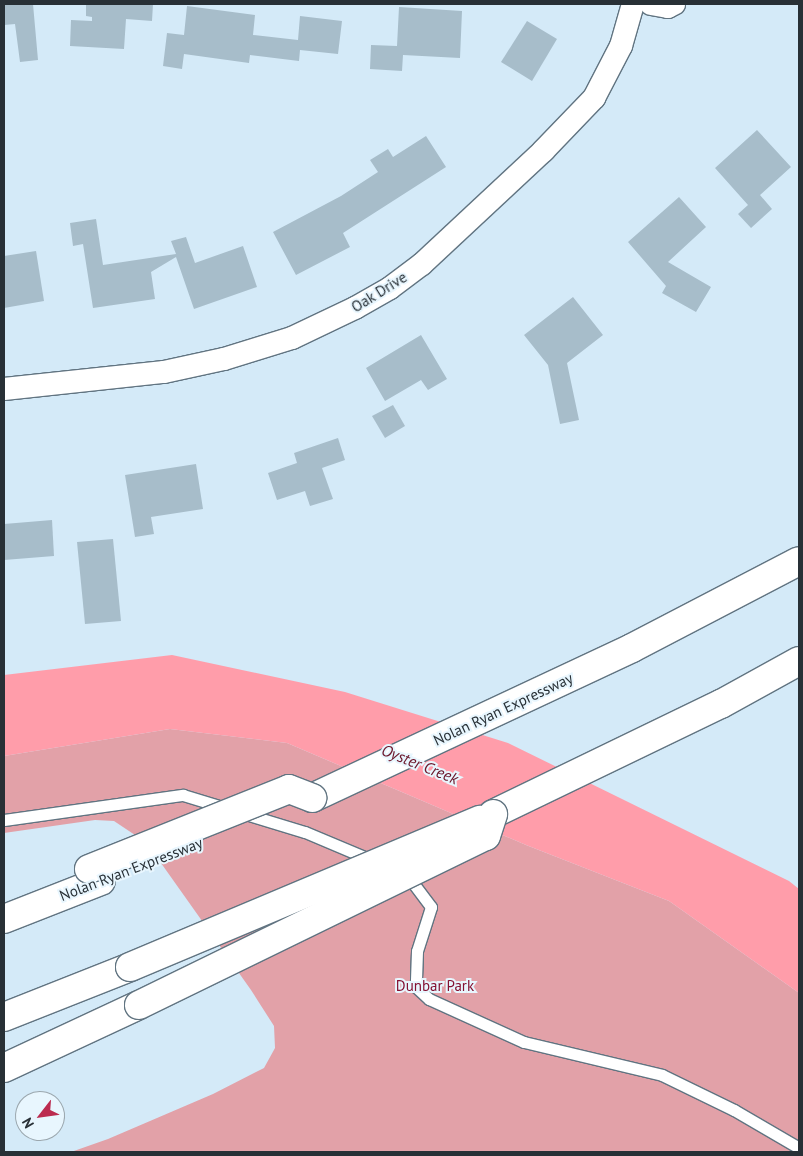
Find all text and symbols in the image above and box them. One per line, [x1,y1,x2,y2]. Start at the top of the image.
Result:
street label: Oak Drive [348,268,410,316]
street label: Nolan Ryan Expressway [430,669,576,749]
water label: Oyster Creek [379,740,461,788]
street label: Nolan Ryan Expressway [57,833,205,905]
park label: Dunbar Park [396,977,474,995]
north arrow [15,1091,65,1141]
text: N [18,1115,38,1131]

